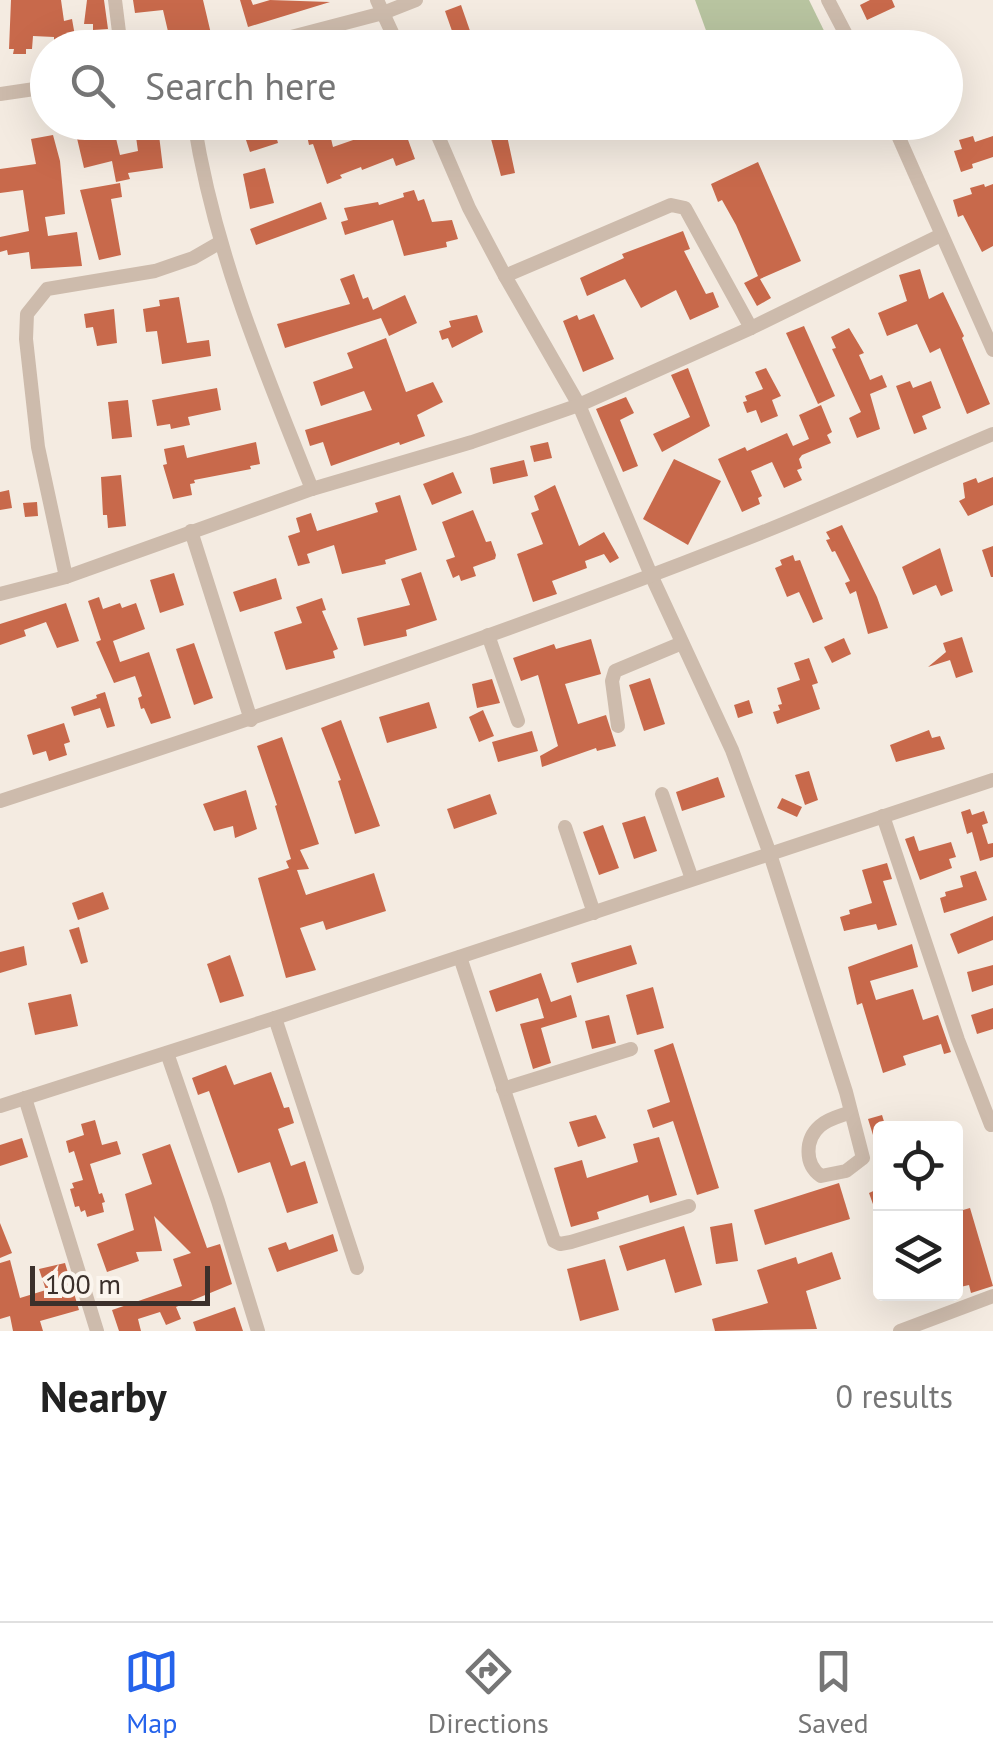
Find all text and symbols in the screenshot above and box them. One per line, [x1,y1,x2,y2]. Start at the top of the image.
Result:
search box [30,30,963,140]
icon: search [65,58,120,113]
text: Search here [145,61,337,110]
map controls [873,1121,963,1301]
button: locate [873,1121,963,1211]
button: layers [873,1211,963,1301]
scale bar [30,1261,210,1306]
text: 100 m [45,1265,121,1302]
text: Nearby [40,1369,167,1424]
text: 0 results [835,1375,953,1417]
tab: Map [124,1644,179,1741]
tab: Directions [428,1644,549,1741]
tab: Saved [797,1644,869,1741]

